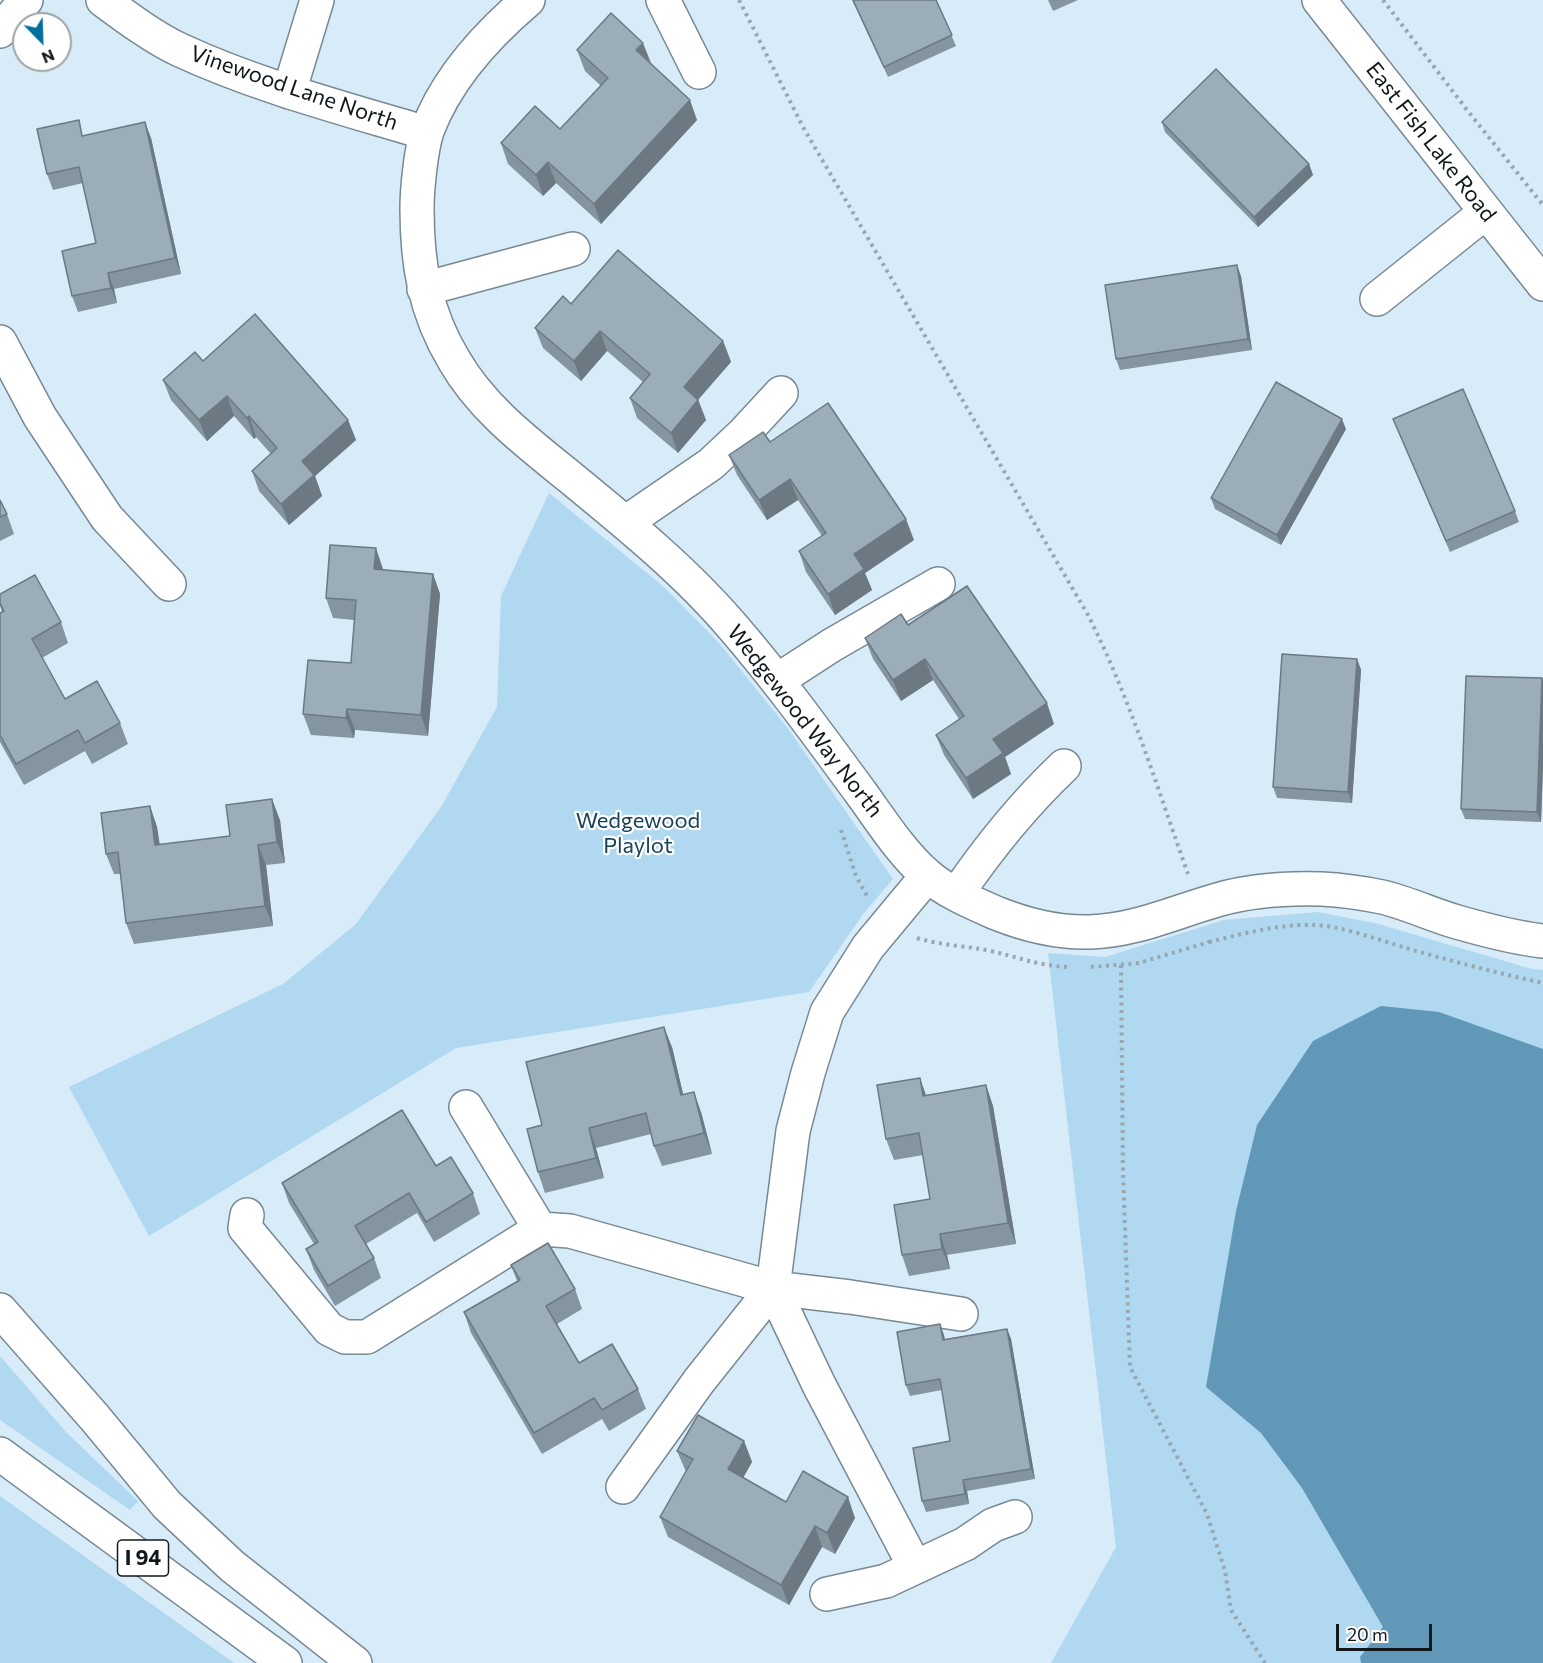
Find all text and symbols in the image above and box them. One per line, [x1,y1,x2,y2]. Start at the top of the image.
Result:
north arrow [12,12,72,72]
street label: Vinewood Lane North [187,40,401,136]
text: N [39,46,58,68]
street label: East Fish Lake Road [1360,57,1502,227]
street label: Wedgewood Way North [722,620,888,822]
park label: Wedgewood Playlot [576,808,700,860]
road number: I 94 [118,1540,168,1576]
scale bar [1339,1612,1435,1650]
text: 20 m [1347,1623,1388,1645]

